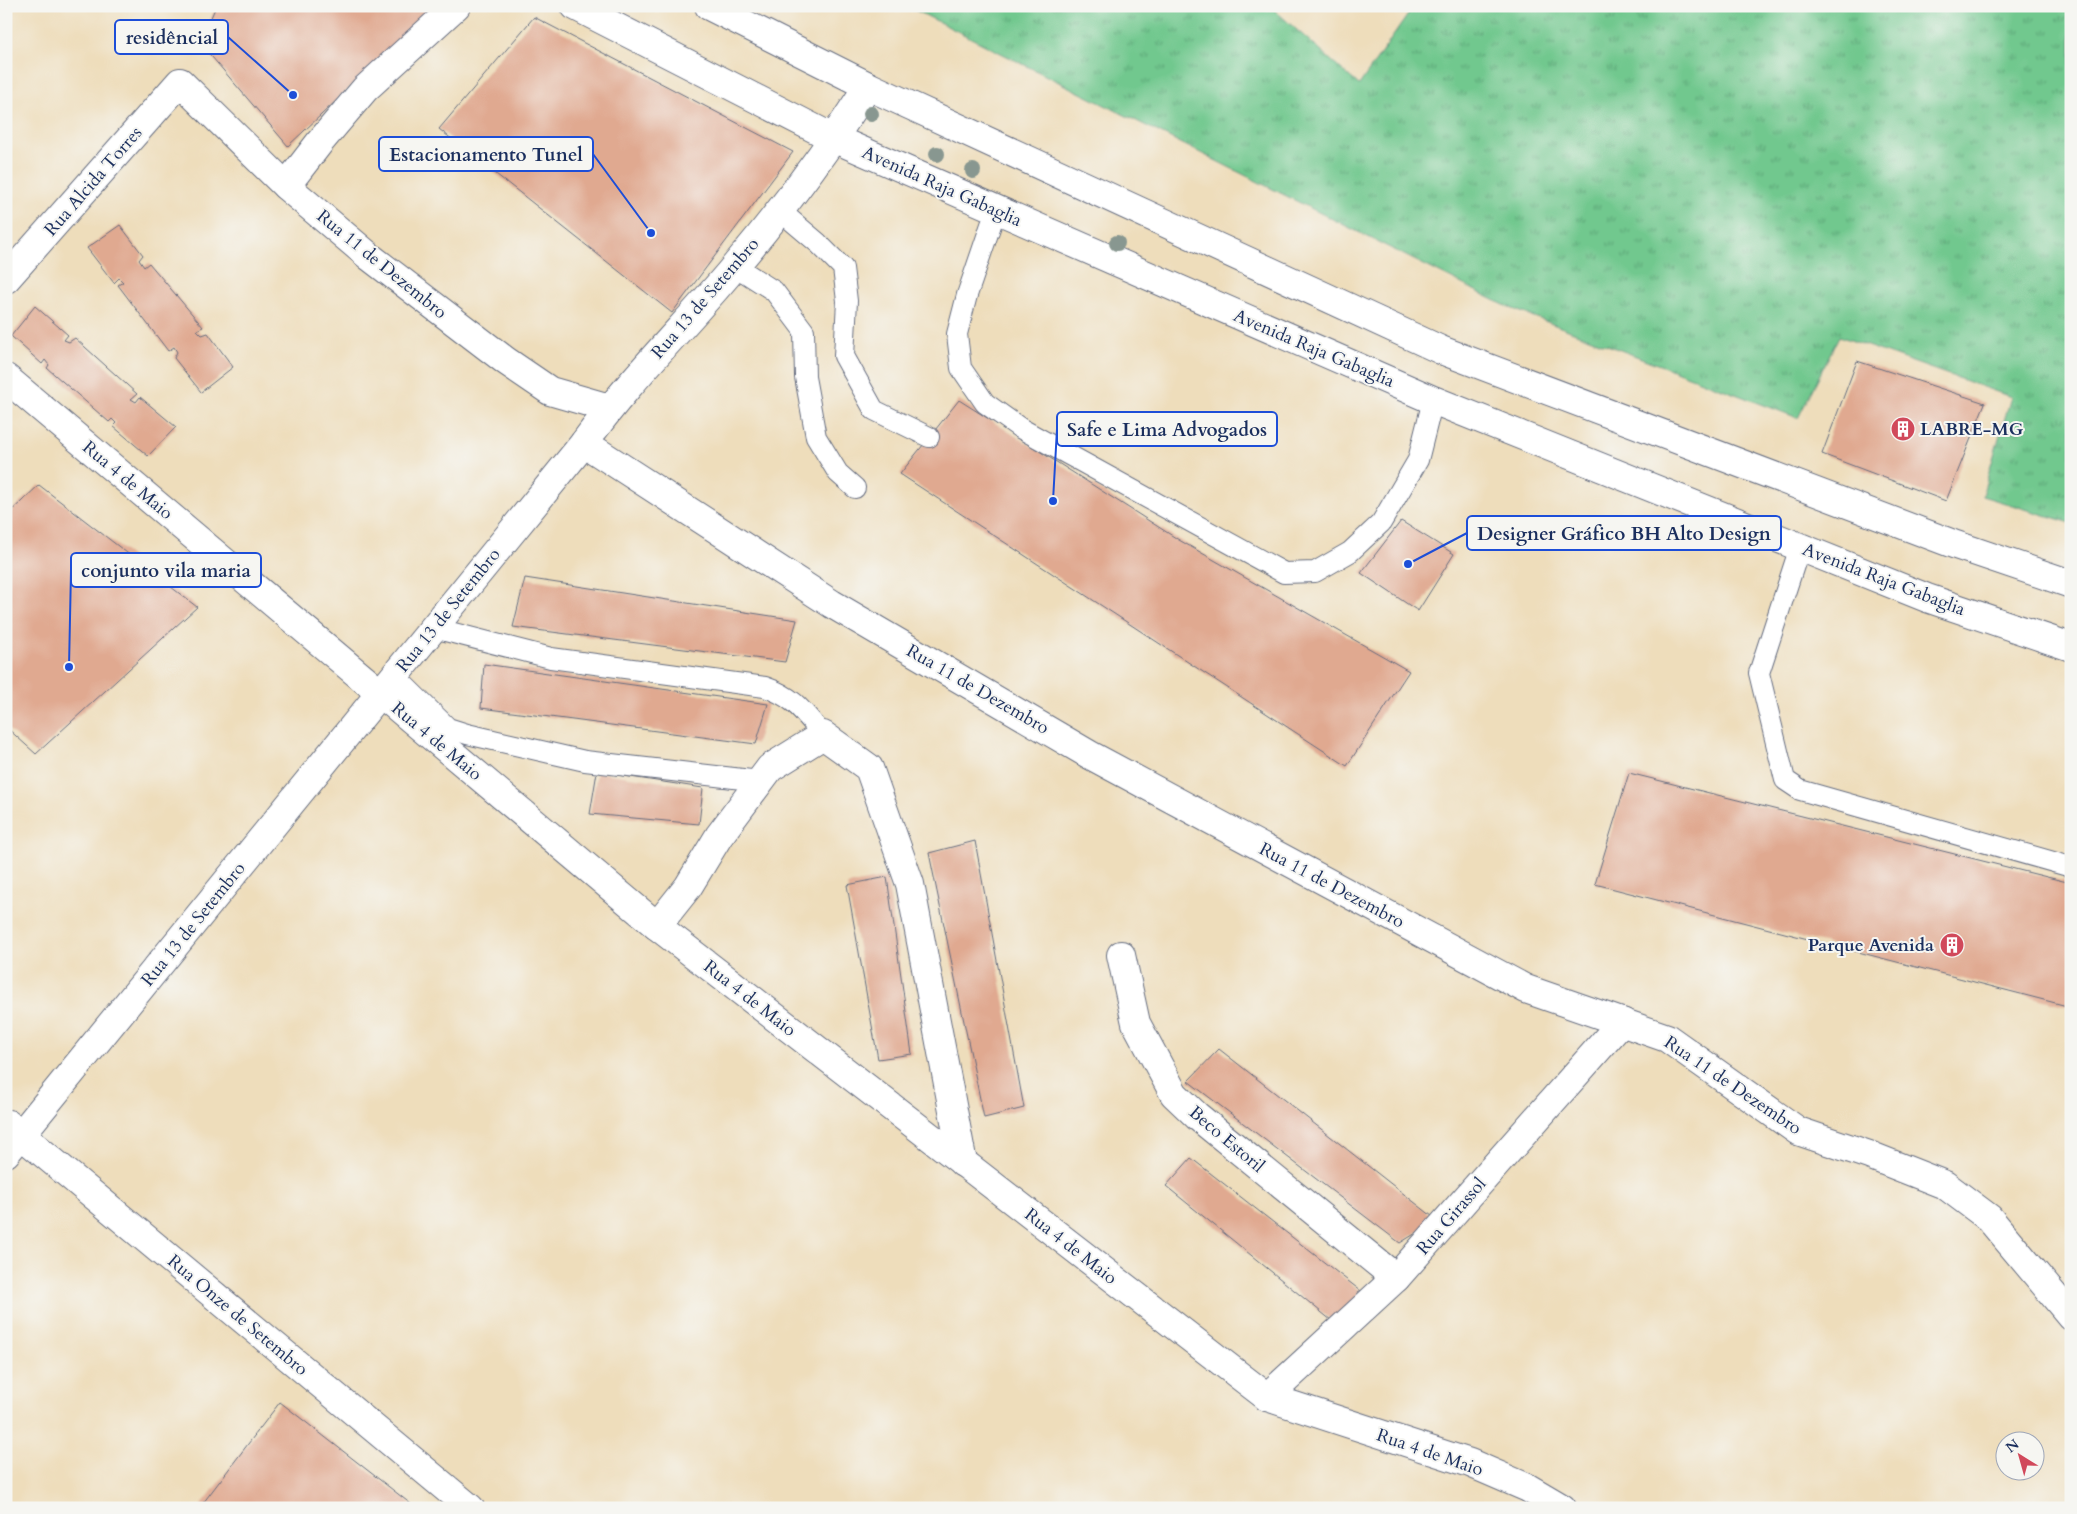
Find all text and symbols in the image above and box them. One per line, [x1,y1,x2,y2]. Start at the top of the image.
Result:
callout: residêncial [115,20,228,54]
text: residêncial [126,25,219,51]
street label: Rua Alcida Torres [39,121,148,242]
callout: Estacionamento Tunel [379,137,593,171]
street label: Avenida Raja Gabaglia [858,140,1026,233]
text: Estacionamento Tunel [389,142,583,168]
street label: Rua 11 de Dezembro [311,204,452,325]
street label: Rua 13 de Setembro [646,232,765,364]
street label: Avenida Raja Gabaglia [1230,303,1398,394]
callout: Safe e Lima Advogados [1057,412,1277,446]
building icon: LABRE-MG [1890,416,1916,442]
text: Safe e Lima Advogados [1067,417,1267,443]
place label: LABRE-MG [1920,417,2024,442]
street label: Rua 4 de Maio [77,435,178,526]
callout: Designer Gráfico BH Alto Design [1467,516,1781,550]
text: Designer Gráfico BH Alto Design [1477,521,1772,547]
street label: Avenida Raja Gabaglia [1799,537,1969,622]
street label: Rua 13 de Setembro [391,543,506,678]
callout: conjunto vila maria [71,553,261,587]
text: conjunto vila maria [81,558,251,584]
street label: Rua 11 de Dezembro [902,638,1054,741]
street label: Rua 4 de Maio [386,696,487,787]
street label: Rua 11 de Dezembro [1255,837,1409,934]
street label: Rua 13 de Setembro [136,857,251,992]
building icon: Parque Avenida [1939,932,1965,958]
place label: Parque Avenida [1808,933,1934,958]
street label: Rua 4 de Maio [698,954,801,1043]
street label: Rua 11 de Dezembro [1659,1030,1807,1141]
street label: Beco Estoril [1183,1100,1270,1179]
street label: Rua Girassol [1411,1172,1492,1260]
street label: Rua 4 de Maio [1019,1202,1122,1291]
street label: Rua Onze de Setembro [162,1249,314,1382]
street label: Rua 4 de Maio [1373,1423,1487,1482]
north arrow [1994,1432,2044,1482]
text: N [2002,1435,2023,1457]

